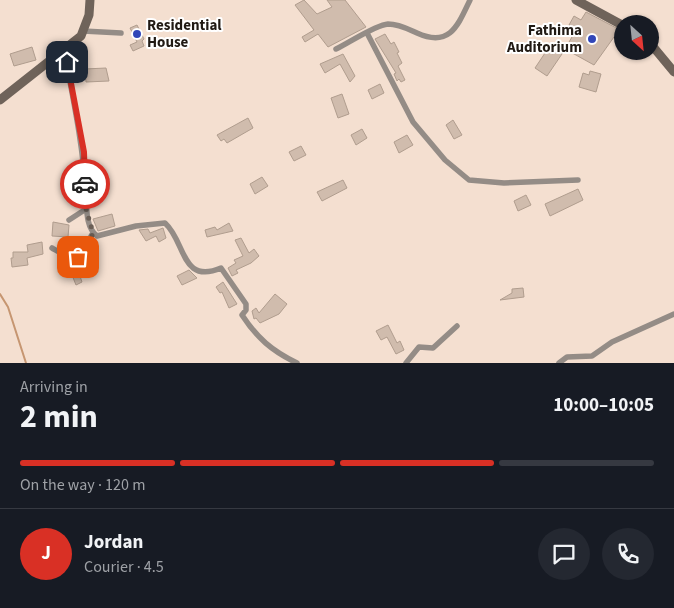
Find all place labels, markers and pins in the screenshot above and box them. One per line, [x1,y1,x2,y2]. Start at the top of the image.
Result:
place label: Residential House [147,15,222,53]
place label: Fathima Auditorium [506,20,582,58]
marker: Residential House [131,28,143,40]
marker: Fathima Auditorium [586,33,598,45]
pin [46,41,88,83]
pin [57,236,99,278]

